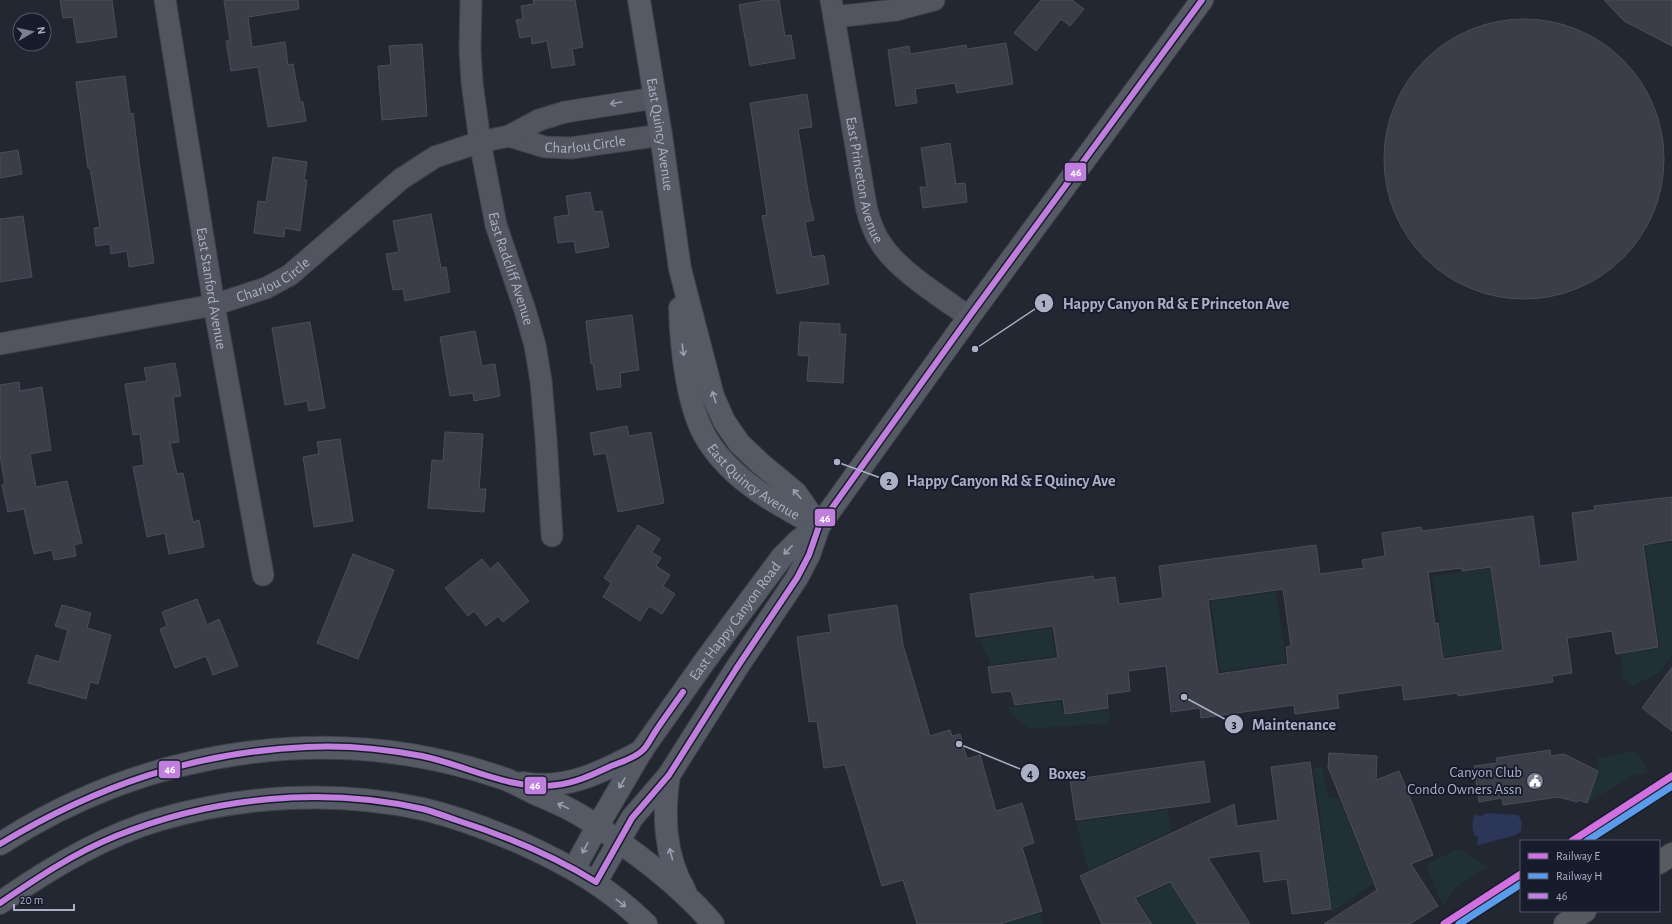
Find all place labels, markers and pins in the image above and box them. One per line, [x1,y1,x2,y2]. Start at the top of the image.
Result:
callout: Happy Canyon Rd & E Princeton Ave [1034,289,1297,317]
callout: Happy Canyon Rd & E Quincy Ave [879,467,1124,495]
callout: Maintenance [1224,710,1344,738]
callout: Boxes [1020,759,1093,787]
place label: Canyon Club Condo Owners Assn [1407,765,1522,797]
public building icon: Canyon Club Condo Owners Assn [1525,771,1545,791]

